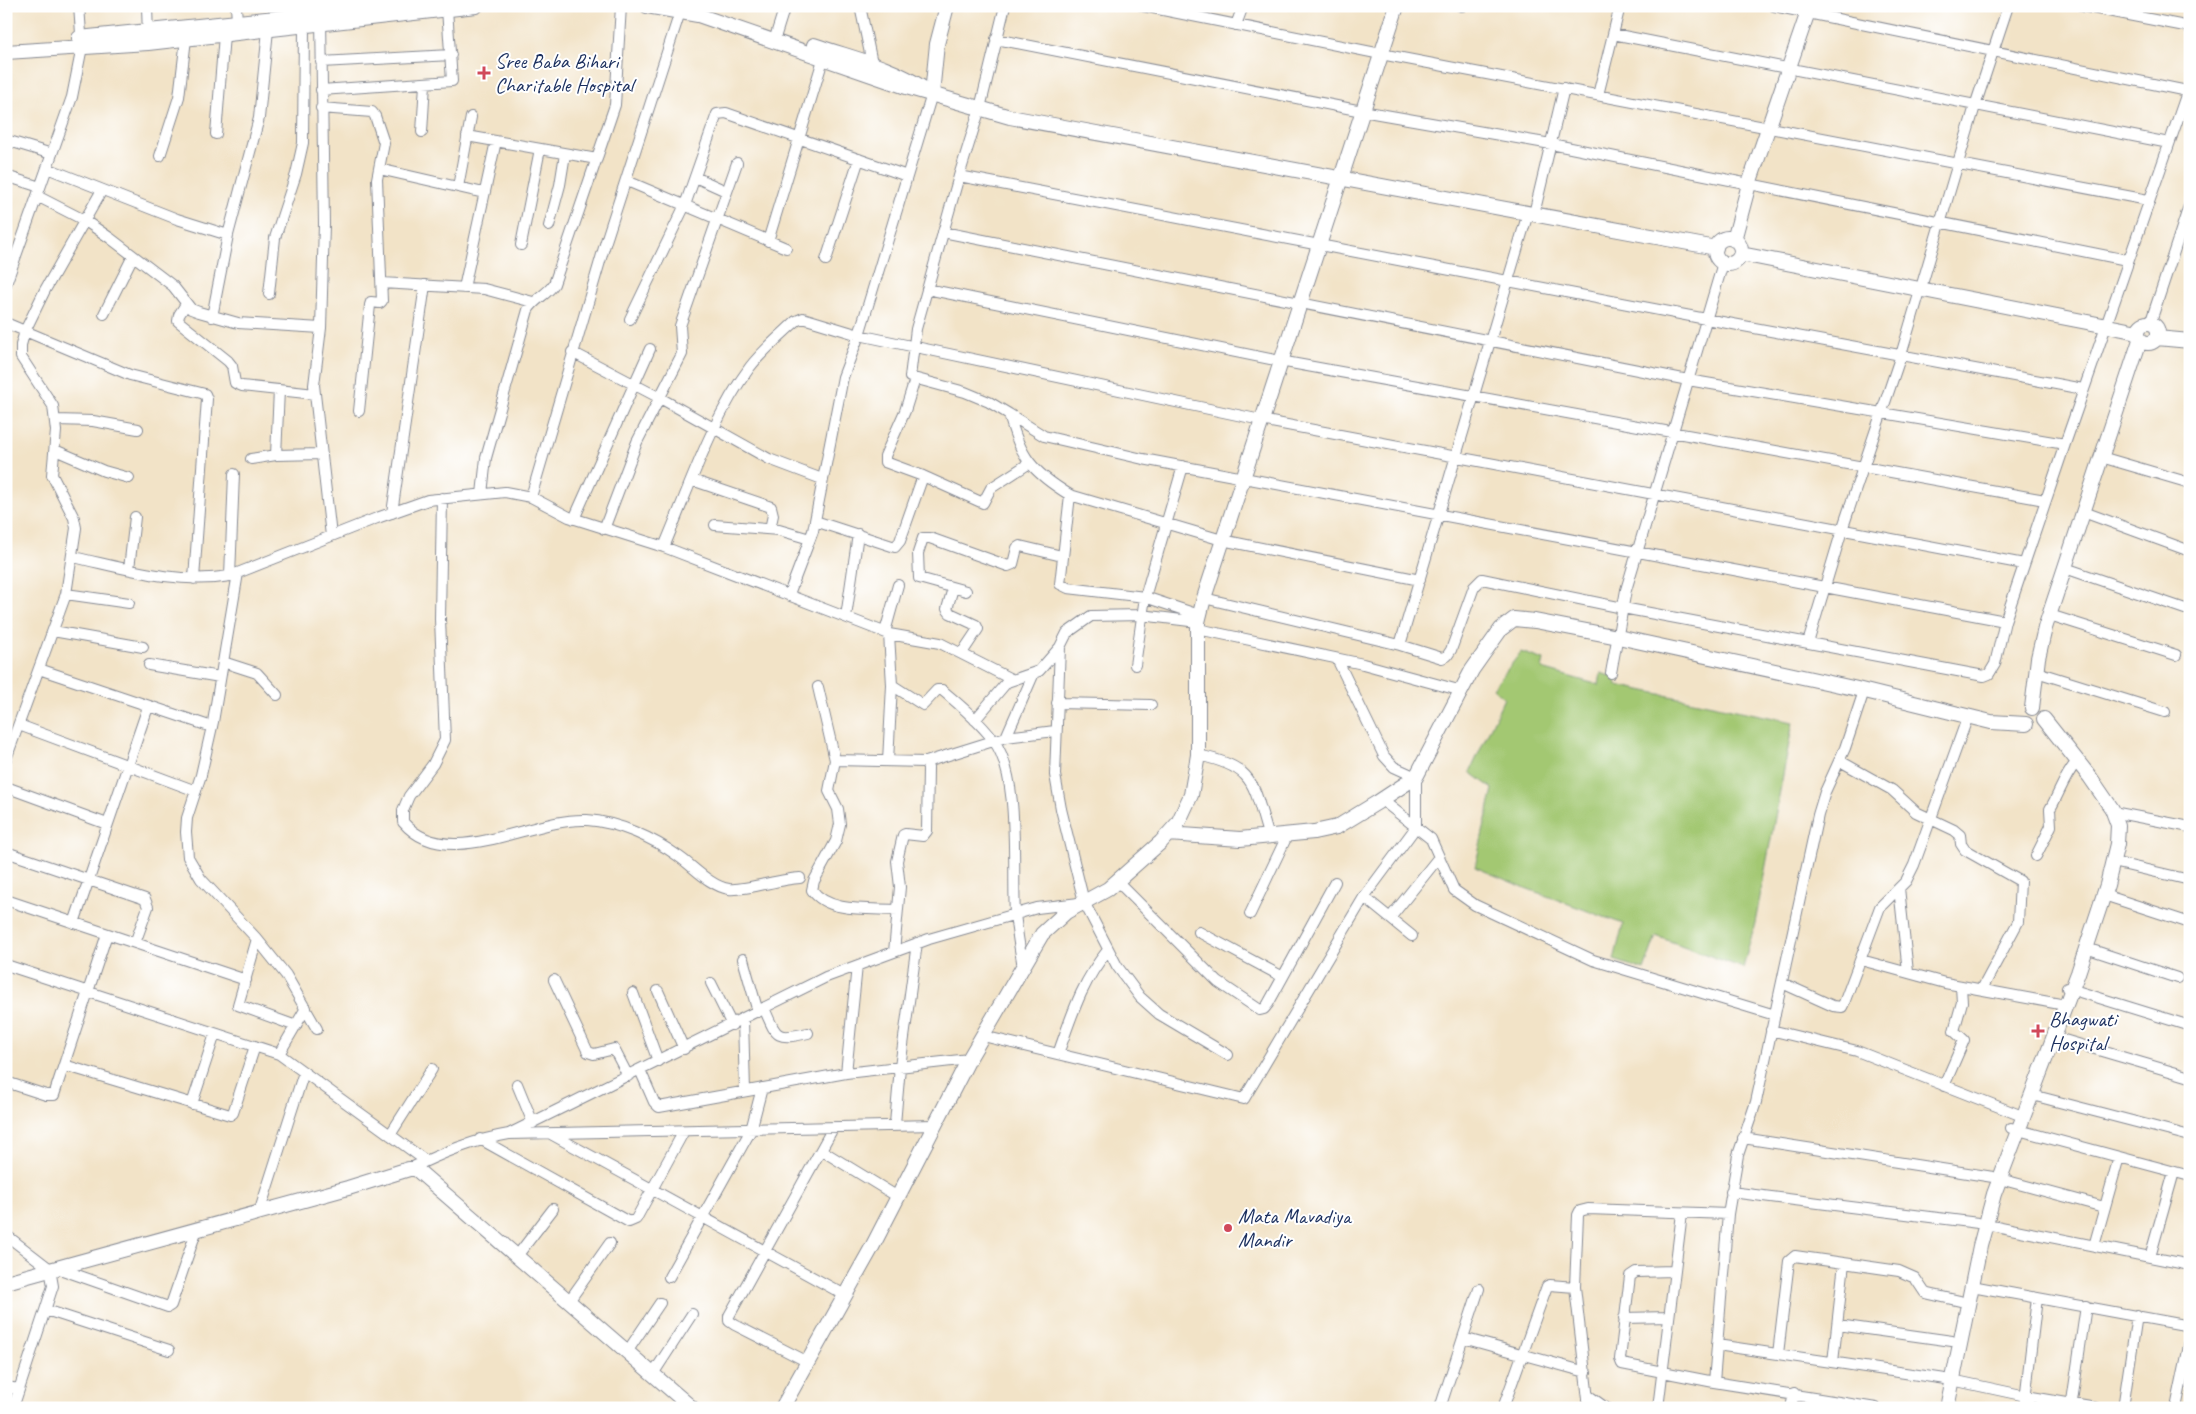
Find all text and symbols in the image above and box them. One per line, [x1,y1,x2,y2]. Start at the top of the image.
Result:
place label: Sree Baba Bihari Charitable Hospital [495,48,637,98]
marker: Sree Baba Bihari Charitable Hospital [477,66,491,80]
place label: Bhagwati Hospital [2049,1006,2120,1056]
marker: Bhagwati Hospital [2031,1024,2045,1038]
place label: Mata Mavadiya Mandir [1238,1203,1353,1253]
marker: Mata Mavadiya Mandir [1222,1222,1234,1234]

